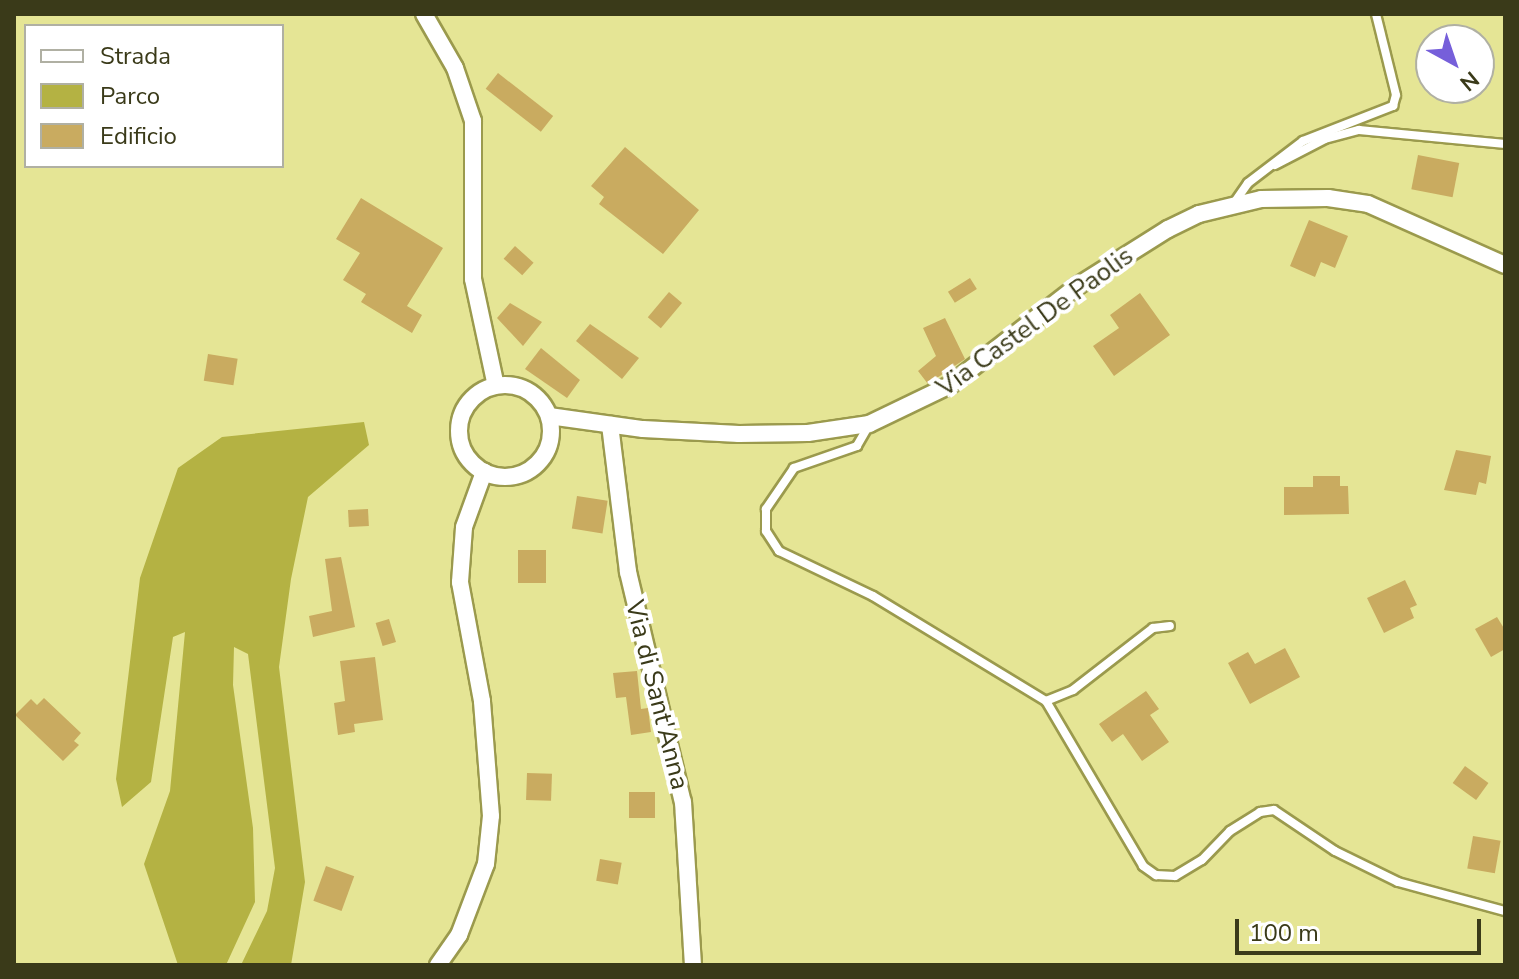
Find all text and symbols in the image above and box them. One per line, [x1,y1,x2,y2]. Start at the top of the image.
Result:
legend [24,24,284,168]
north arrow [1415,24,1495,104]
text: Strada [100,40,171,72]
text: N [1453,64,1485,98]
text: Parco [100,80,160,112]
text: Edificio [100,120,177,152]
street label: Via Castel De Paolis [931,240,1139,404]
street label: Via di Sant'Anna [618,597,696,793]
scale bar [1239,903,1485,953]
text: 100 m [1249,917,1319,949]

